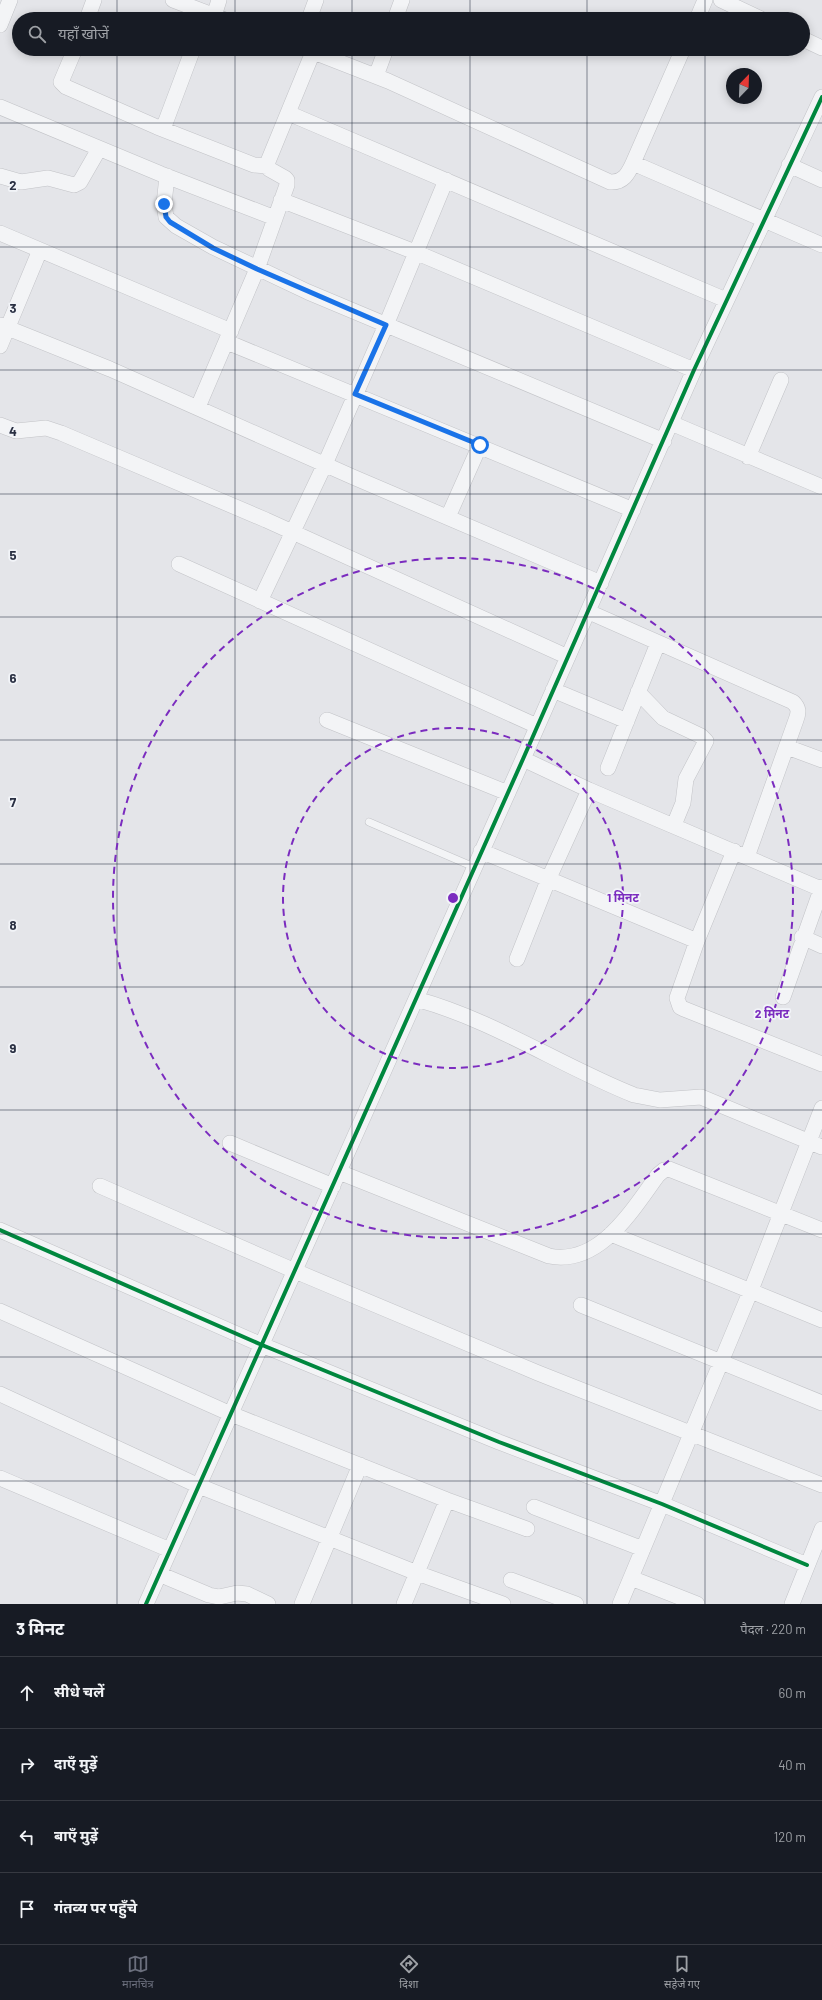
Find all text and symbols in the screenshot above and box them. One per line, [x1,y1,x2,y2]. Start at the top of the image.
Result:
search box [12,12,810,56]
icon: search [26,23,48,45]
text: यहाँ खोजें [58,24,109,42]
north arrow [726,68,762,104]
text: 2 [9,177,17,193]
route end [155,195,173,213]
text: 3 [9,300,17,316]
text: 4 [9,423,17,439]
route start [471,436,489,454]
text: 5 [9,547,17,563]
text: 6 [10,670,17,686]
text: 7 [10,794,17,810]
text: 1 मिनट [607,890,639,904]
centre of rings [446,891,460,905]
text: 8 [9,917,17,933]
text: 2 मिनट [755,1006,790,1020]
text: 9 [10,1040,17,1056]
text: 3 मिनट [16,1618,64,1638]
text: पैदल · 220 m [740,1621,806,1637]
icon: ahead [16,1682,38,1704]
text: सीधे चलें [54,1682,104,1700]
text: 60 m [779,1685,806,1701]
icon: right [16,1754,38,1776]
text: दाएँ मुड़ें [54,1754,97,1772]
text: 40 m [778,1757,806,1773]
icon: left [16,1826,38,1848]
text: बाएँ मुड़ें [54,1826,98,1844]
text: 120 m [774,1829,806,1845]
icon: arrive [16,1898,38,1920]
text: गंतव्य पर पहुँचे [54,1898,137,1916]
tab: मानचित्र [122,1953,154,1992]
tab: दिशा [398,1953,420,1992]
tab: सहेजे गए [664,1953,700,1992]

